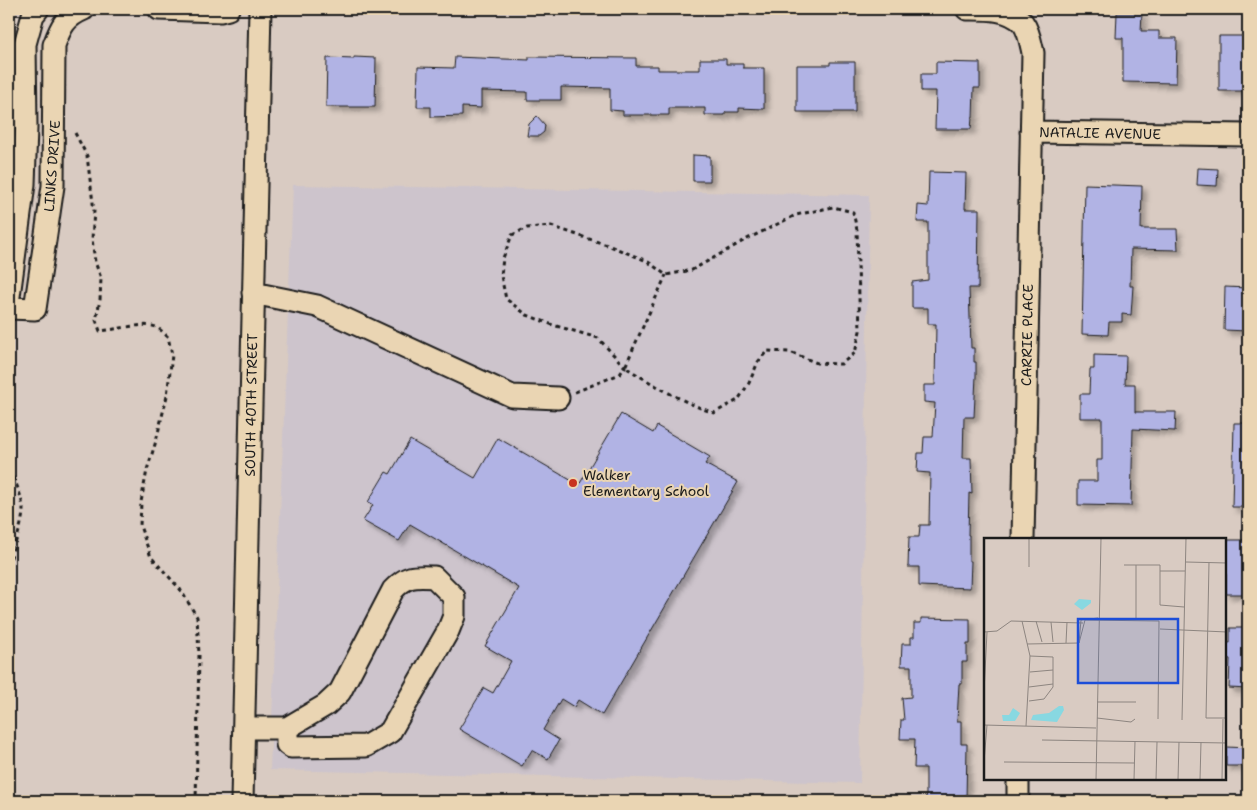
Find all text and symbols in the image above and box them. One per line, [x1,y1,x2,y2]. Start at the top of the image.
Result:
street label: LINKS DRIVE [40,119,64,213]
street label: NATALIE AVENUE [1039,123,1161,143]
street label: CARRIE PLACE [1017,284,1037,386]
street label: SOUTH 40TH STREET [241,333,261,477]
place label: Walker Elementary School [583,466,710,500]
marker: Walker Elementary School [567,477,579,489]
inset map [984,538,1227,780]

